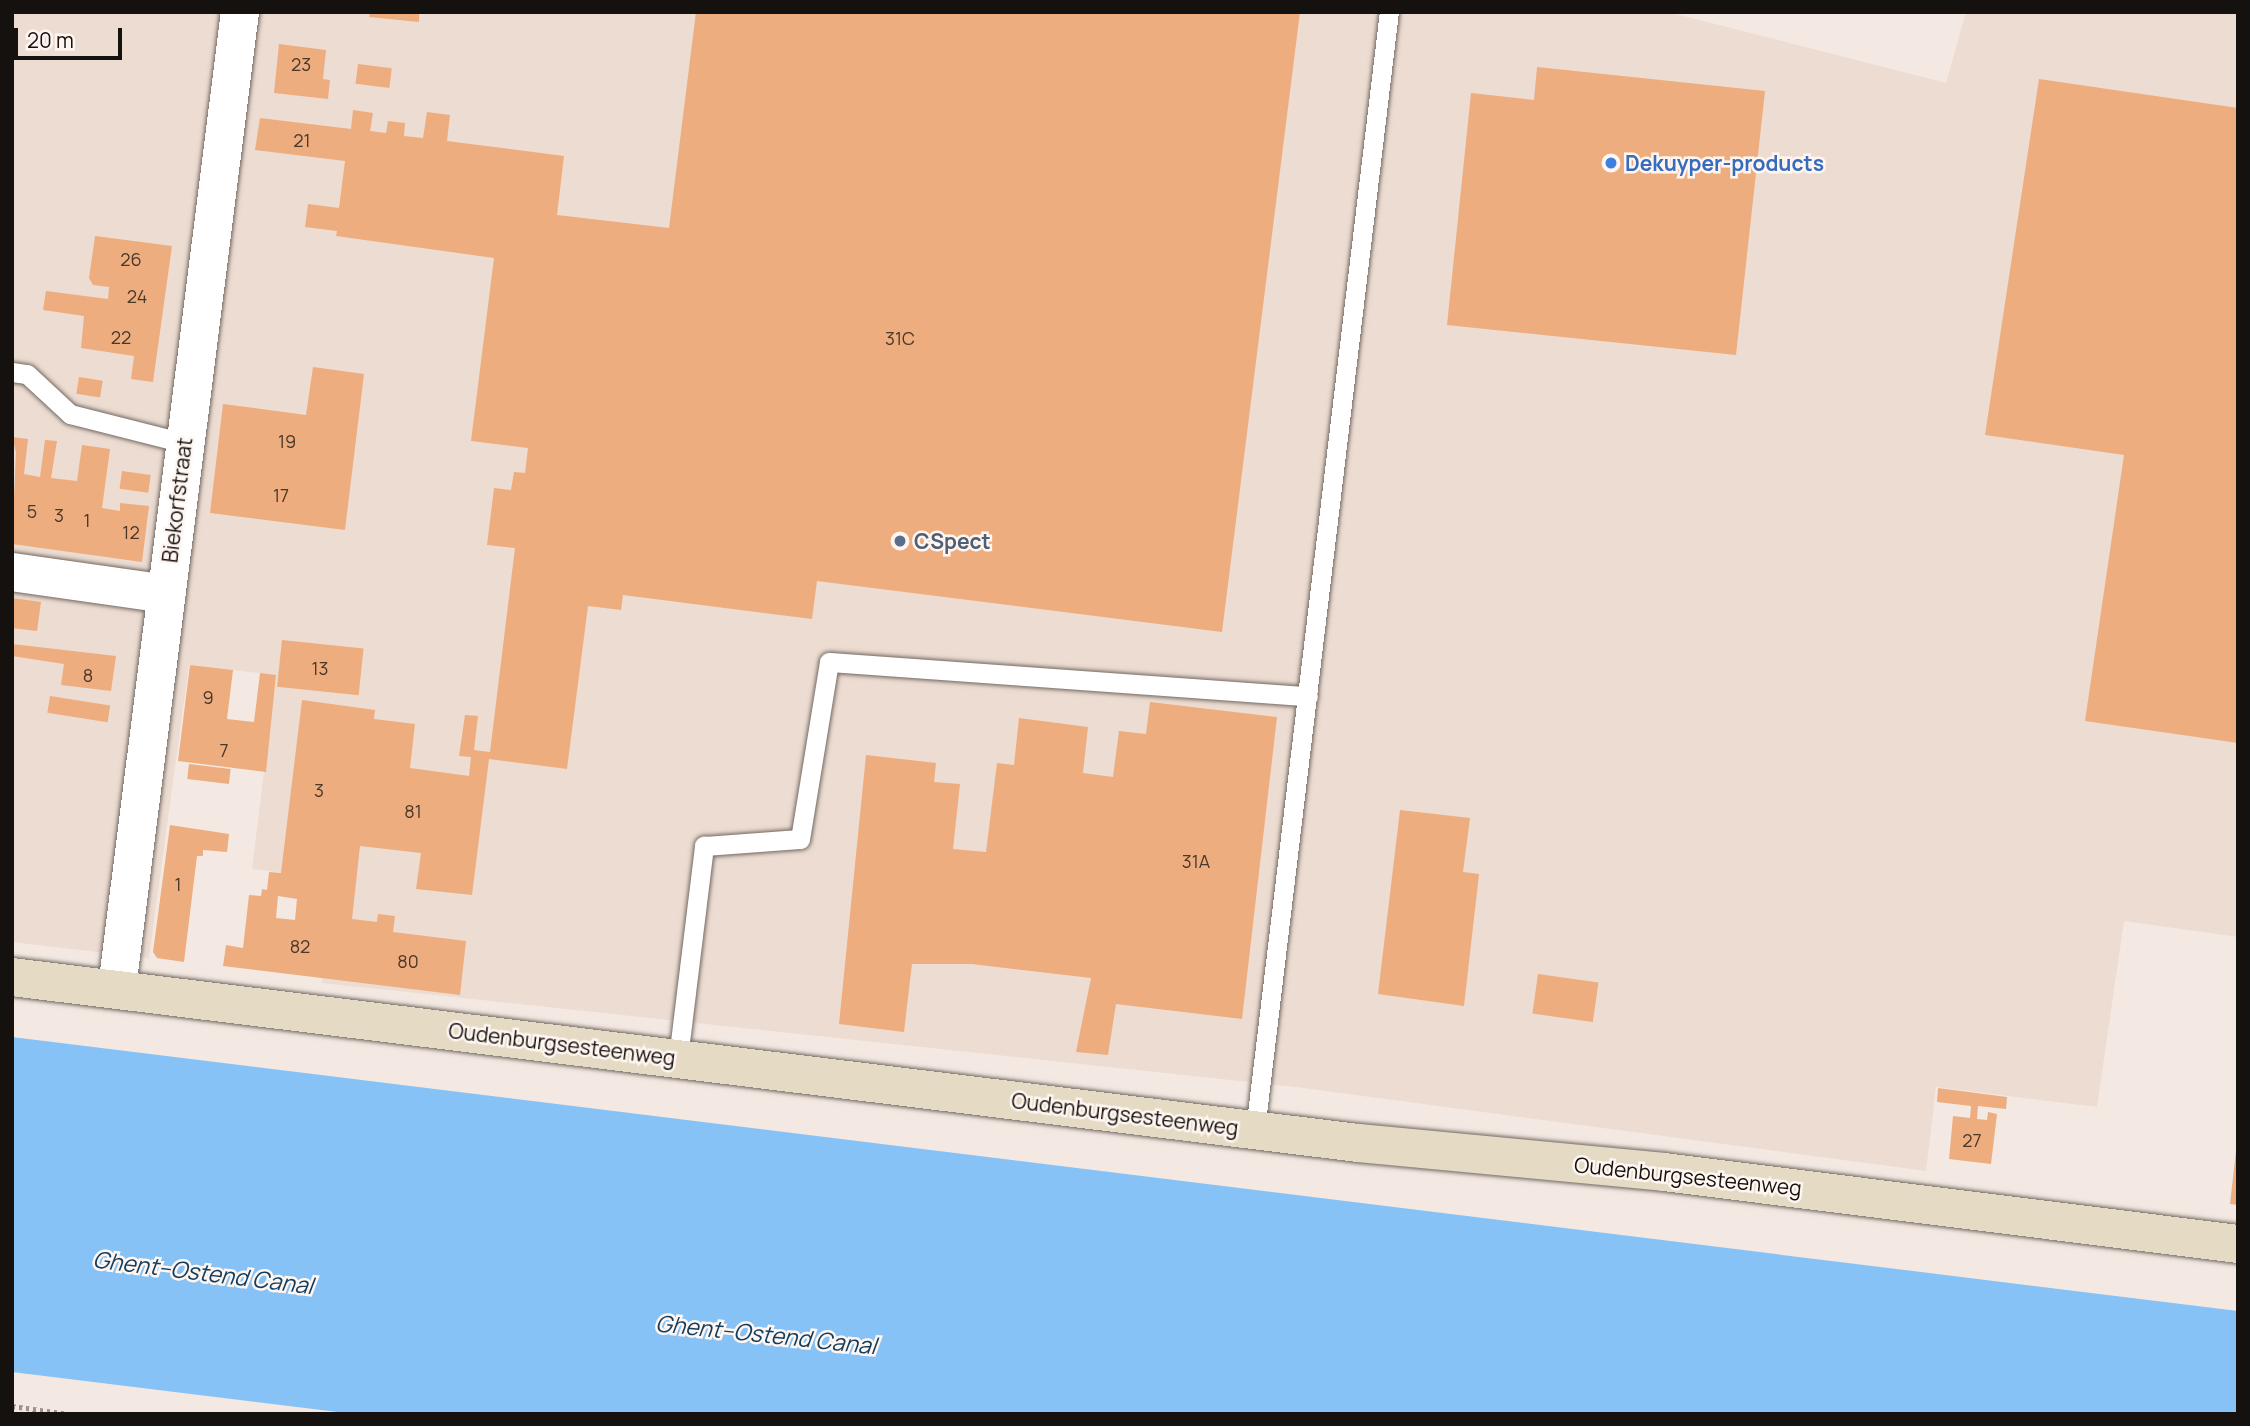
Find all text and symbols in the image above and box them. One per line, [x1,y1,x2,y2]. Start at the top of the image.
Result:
scale bar [18,14,126,58]
text: 20 m [27,26,74,54]
house number: 23 [291,53,311,75]
house number: 21 [293,129,311,151]
place label: Dekuyper-products [1625,150,1824,176]
marker: Dekuyper-products [1603,155,1619,171]
house number: 26 [120,248,142,270]
house number: 24 [127,285,147,307]
house number: 22 [111,326,131,348]
house number: 31C [885,327,915,349]
house number: 19 [278,430,296,452]
street label: Biekorfstraat [157,436,197,564]
house number: 17 [273,484,289,506]
house number: 5 [27,500,37,522]
house number: 3 [54,504,64,526]
house number: 1 [83,509,91,531]
house number: 12 [122,521,140,543]
place label: CSpect [914,528,991,554]
marker: CSpect [892,533,908,549]
house number: 13 [312,657,328,679]
house number: 8 [83,664,93,686]
house number: 9 [202,686,214,708]
house number: 7 [219,739,229,761]
house number: 3 [314,779,324,801]
house number: 81 [404,800,422,822]
house number: 31A [1182,850,1210,872]
house number: 1 [174,873,182,895]
house number: 82 [290,935,310,957]
house number: 80 [397,950,419,972]
street label: Oudenburgsesteenweg [447,1018,677,1070]
street label: Oudenburgsesteenweg [1010,1088,1240,1140]
house number: 27 [1962,1129,1982,1151]
street label: Oudenburgsesteenweg [1573,1152,1803,1200]
water label: Ghent–Ostend Canal [91,1245,315,1299]
water label: Ghent–Ostend Canal [654,1309,878,1359]

